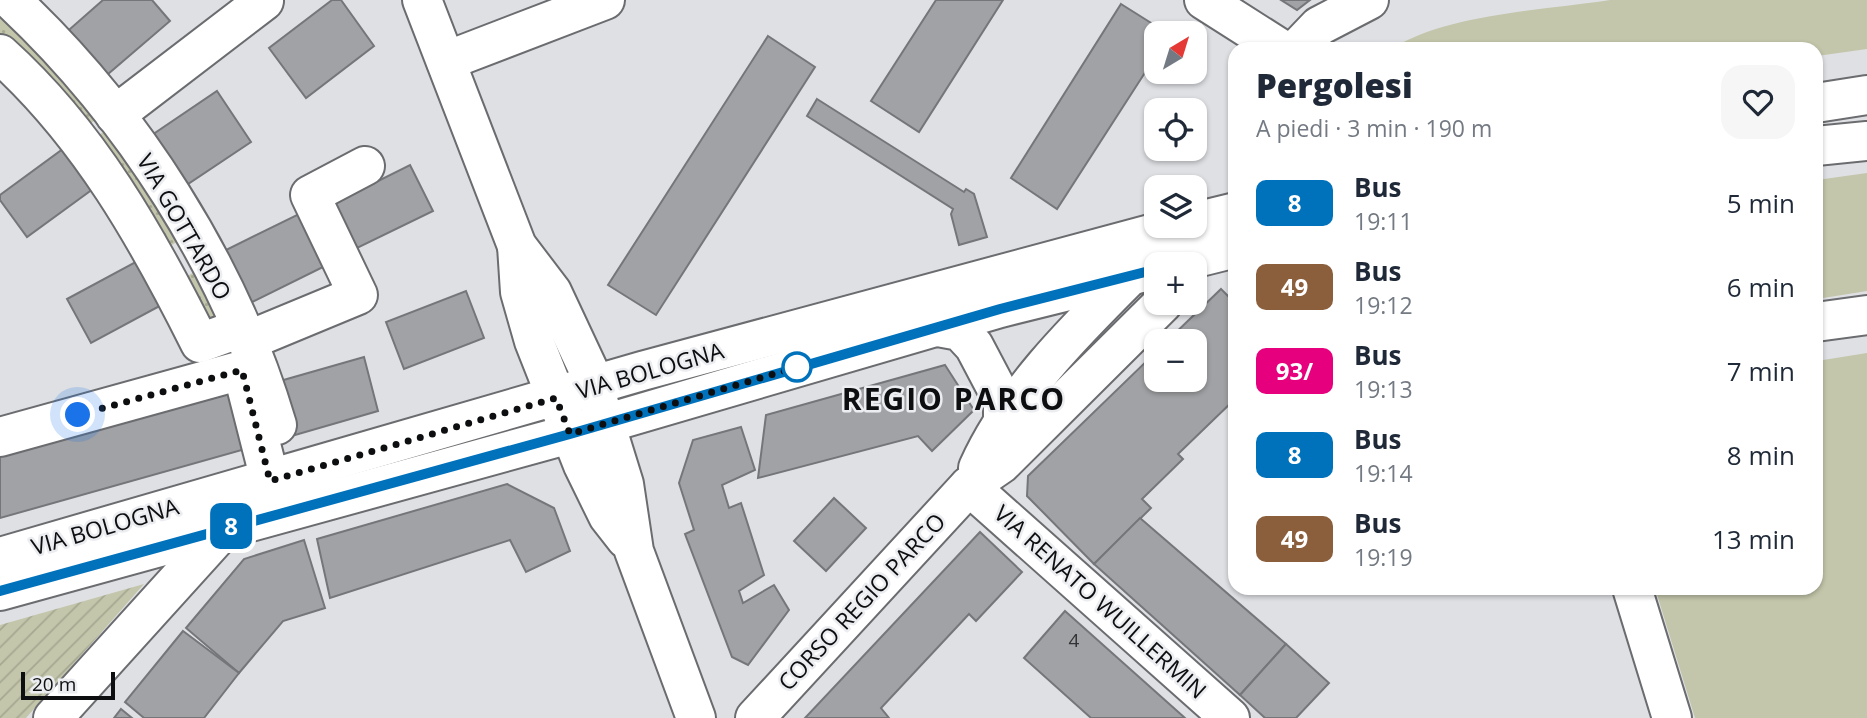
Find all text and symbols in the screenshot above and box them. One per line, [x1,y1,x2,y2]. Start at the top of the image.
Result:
north arrow [1144,21,1208,84]
map controls [1144,21,1207,392]
text: Pergolesi [1256,63,1413,108]
button: heart [1721,65,1795,139]
button: locate [1144,98,1207,161]
text: A piedi · 3 min · 190 m [1256,112,1492,144]
street label: VIA GOTTARDO [130,148,240,305]
text: Bus [1354,169,1401,205]
button: layers [1144,175,1207,238]
text: 5 min [1727,185,1795,221]
text: 8 [1288,186,1301,219]
text: 19:11 [1354,205,1413,237]
button: + [1144,252,1207,315]
text: Bus [1354,253,1401,289]
text: 6 min [1727,269,1795,305]
text: 49 [1281,270,1308,303]
text: 19:12 [1354,289,1413,321]
button: − [1144,329,1207,392]
street label: VIA BOLOGNA [572,334,728,406]
text: Bus [1354,337,1401,373]
unlabelled marker [782,352,812,382]
text: 7 min [1727,353,1795,389]
text: 93/ [1276,354,1313,387]
text: 19:13 [1354,373,1413,405]
district label: REGIO PARCO [842,378,1066,419]
your location [60,397,95,432]
text: Bus [1354,421,1401,457]
text: 8 min [1727,437,1795,473]
text: 8 [1288,438,1301,471]
text: 19:14 [1354,457,1413,489]
street label: VIA BOLOGNA [27,490,183,562]
street label: VIA RENATO WUILLERMIN [987,497,1214,705]
line badge: 8 [208,503,254,549]
text: Bus [1354,505,1401,541]
street label: CORSO REGIO PARCO [770,506,952,697]
text: 8 [224,509,238,542]
text: 13 min [1712,521,1795,557]
text: 49 [1281,522,1308,555]
text: 19:19 [1354,541,1413,573]
house number: 4 [1069,627,1080,653]
scale bar [21,669,116,701]
text: 20 m [32,671,76,697]

